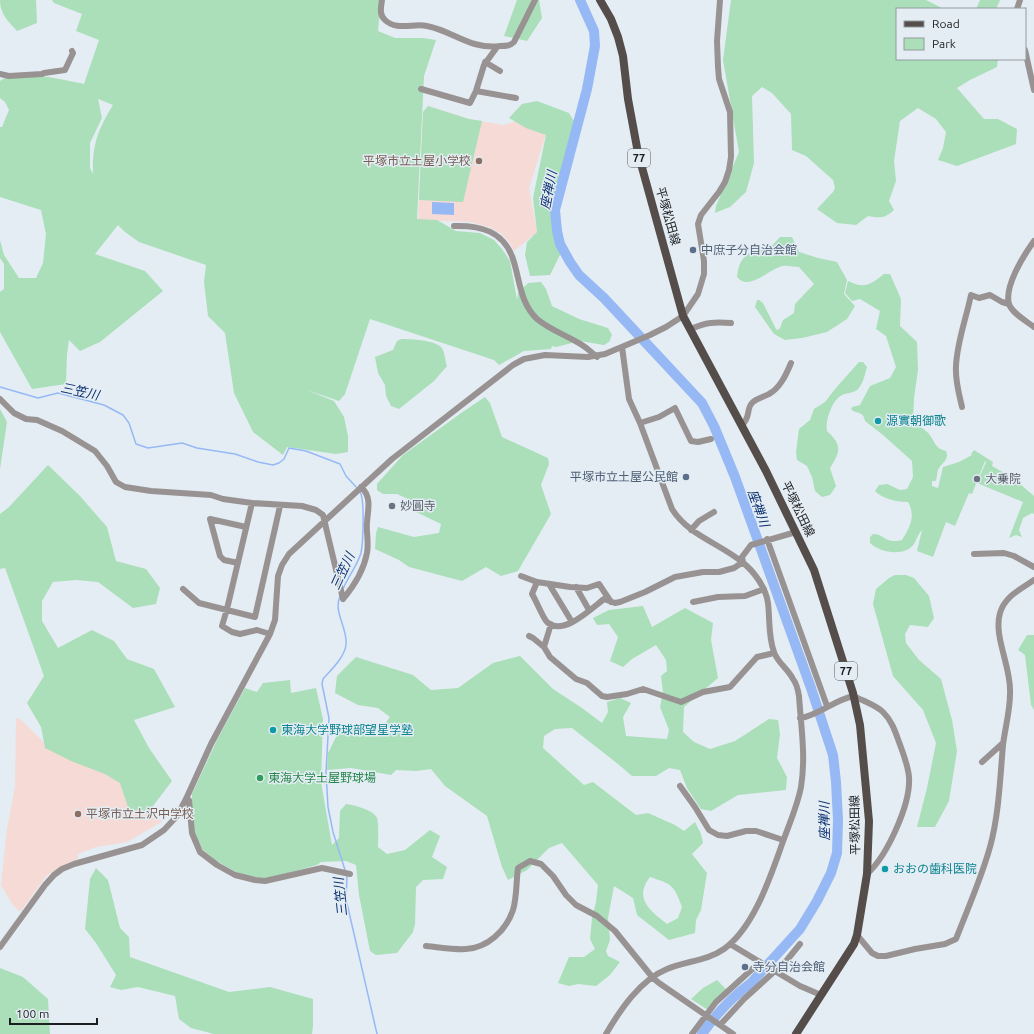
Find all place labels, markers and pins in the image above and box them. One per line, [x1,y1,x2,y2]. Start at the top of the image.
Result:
place label: 平塚市立土屋小学校 [363,154,471,167]
marker: 平塚市立土屋小学校 [474,156,484,166]
place label: 中庶子分自治会館 [701,243,797,256]
marker: 中庶子分自治会館 [688,245,698,255]
place label: 源實朝御歌 [886,414,946,427]
marker: 源實朝御歌 [873,416,883,426]
place label: 平塚市立土屋公民館 [570,470,678,483]
marker: 平塚市立土屋公民館 [681,472,691,482]
place label: 大乗院 [985,472,1021,485]
marker: 大乗院 [972,474,982,484]
place label: 妙圓寺 [400,499,436,512]
marker: 妙圓寺 [387,501,397,511]
place label: 東海大学野球部望星学塾 [281,723,413,736]
marker: 東海大学野球部望星学塾 [268,725,278,735]
place label: 東海大学土屋野球場 [268,771,376,784]
marker: 東海大学土屋野球場 [255,773,265,783]
place label: 平塚市立土沢中学校 [86,807,194,820]
marker: 平塚市立土沢中学校 [73,809,83,819]
place label: おおの歯科医院 [893,862,977,875]
marker: おおの歯科医院 [880,864,890,874]
place label: 寺分自治会館 [753,960,825,973]
marker: 寺分自治会館 [740,962,750,972]

